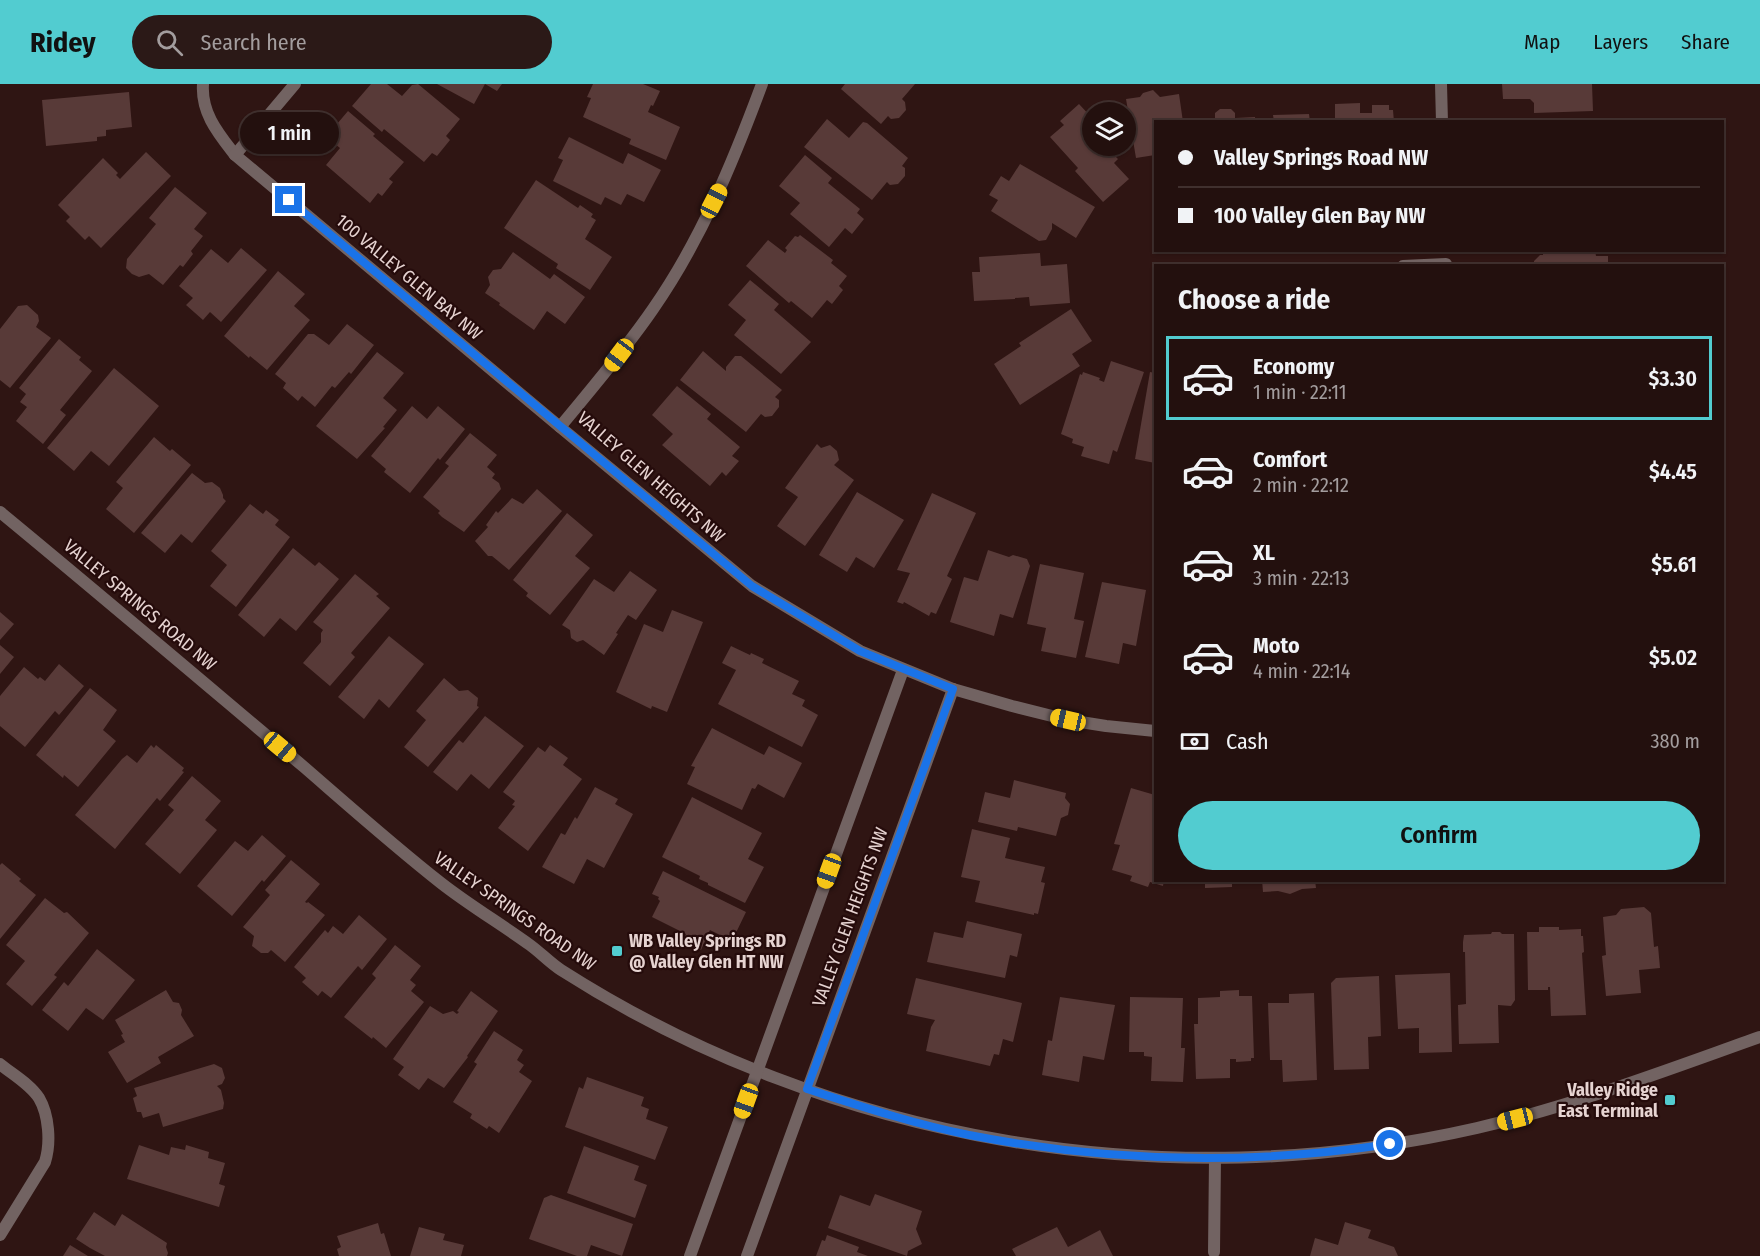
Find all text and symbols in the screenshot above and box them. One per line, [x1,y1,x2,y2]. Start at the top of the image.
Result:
search box [132,15,552,69]
text: Ridey [30,26,96,59]
icon: search [153,26,186,59]
text: Search here [201,29,307,56]
text: Map [1524,29,1560,55]
text: Layers [1593,29,1648,55]
text: Share [1681,29,1730,55]
map controls [1082,102,1136,156]
button: layers [1082,102,1136,156]
callout: 1 min [240,113,338,155]
text: 1 min [268,121,311,145]
text: Valley Springs Road NW [1214,144,1428,171]
car [698,181,730,221]
route end [275,186,302,213]
text: 100 Valley Glen Bay NW [1214,202,1425,229]
street label: 100 VALLEY GLEN BAY NW [332,210,487,345]
text: Choose a ride [1178,284,1330,316]
car [601,335,637,375]
icon: car [1181,351,1235,405]
text: Economy [1253,353,1334,380]
text: $3.30 [1648,365,1697,392]
text: 1 min · 22:11 [1253,380,1346,404]
street label: VALLEY GLEN HEIGHTS NW [573,407,730,548]
icon: car [1181,444,1235,498]
text: Comfort [1253,446,1327,473]
text: $4.45 [1649,458,1697,485]
text: 2 min · 22:12 [1253,473,1349,497]
street label: VALLEY SPRINGS ROAD NW [59,535,221,676]
icon: car [1181,537,1235,591]
text: XL [1253,539,1275,566]
text: $5.61 [1651,551,1697,578]
text: 3 min · 22:13 [1253,566,1349,590]
icon: car [1181,630,1235,684]
text: Moto [1253,632,1300,659]
text: $5.02 [1649,644,1697,671]
text: 4 min · 22:14 [1253,659,1351,683]
car [1048,707,1088,733]
icon: cash [1178,725,1211,758]
text: Cash [1226,728,1269,755]
car [260,729,300,765]
text: 380 m [1650,729,1700,753]
button: Confirm [1178,801,1700,870]
street label: VALLEY GLEN HEIGHTS NW [807,824,893,1009]
street label: VALLEY SPRINGS ROAD NW [430,847,601,976]
car [814,851,844,891]
place label: WB Valley Springs RD @ Valley Glen HT NW [629,930,787,973]
marker: WB Valley Springs RD @ Valley Glen HT NW [610,944,624,958]
place label: Valley Ridge East Terminal [1558,1079,1658,1122]
car [731,1081,761,1121]
marker: Valley Ridge East Terminal [1663,1093,1677,1107]
car [1495,1106,1535,1132]
route start [1376,1130,1403,1157]

